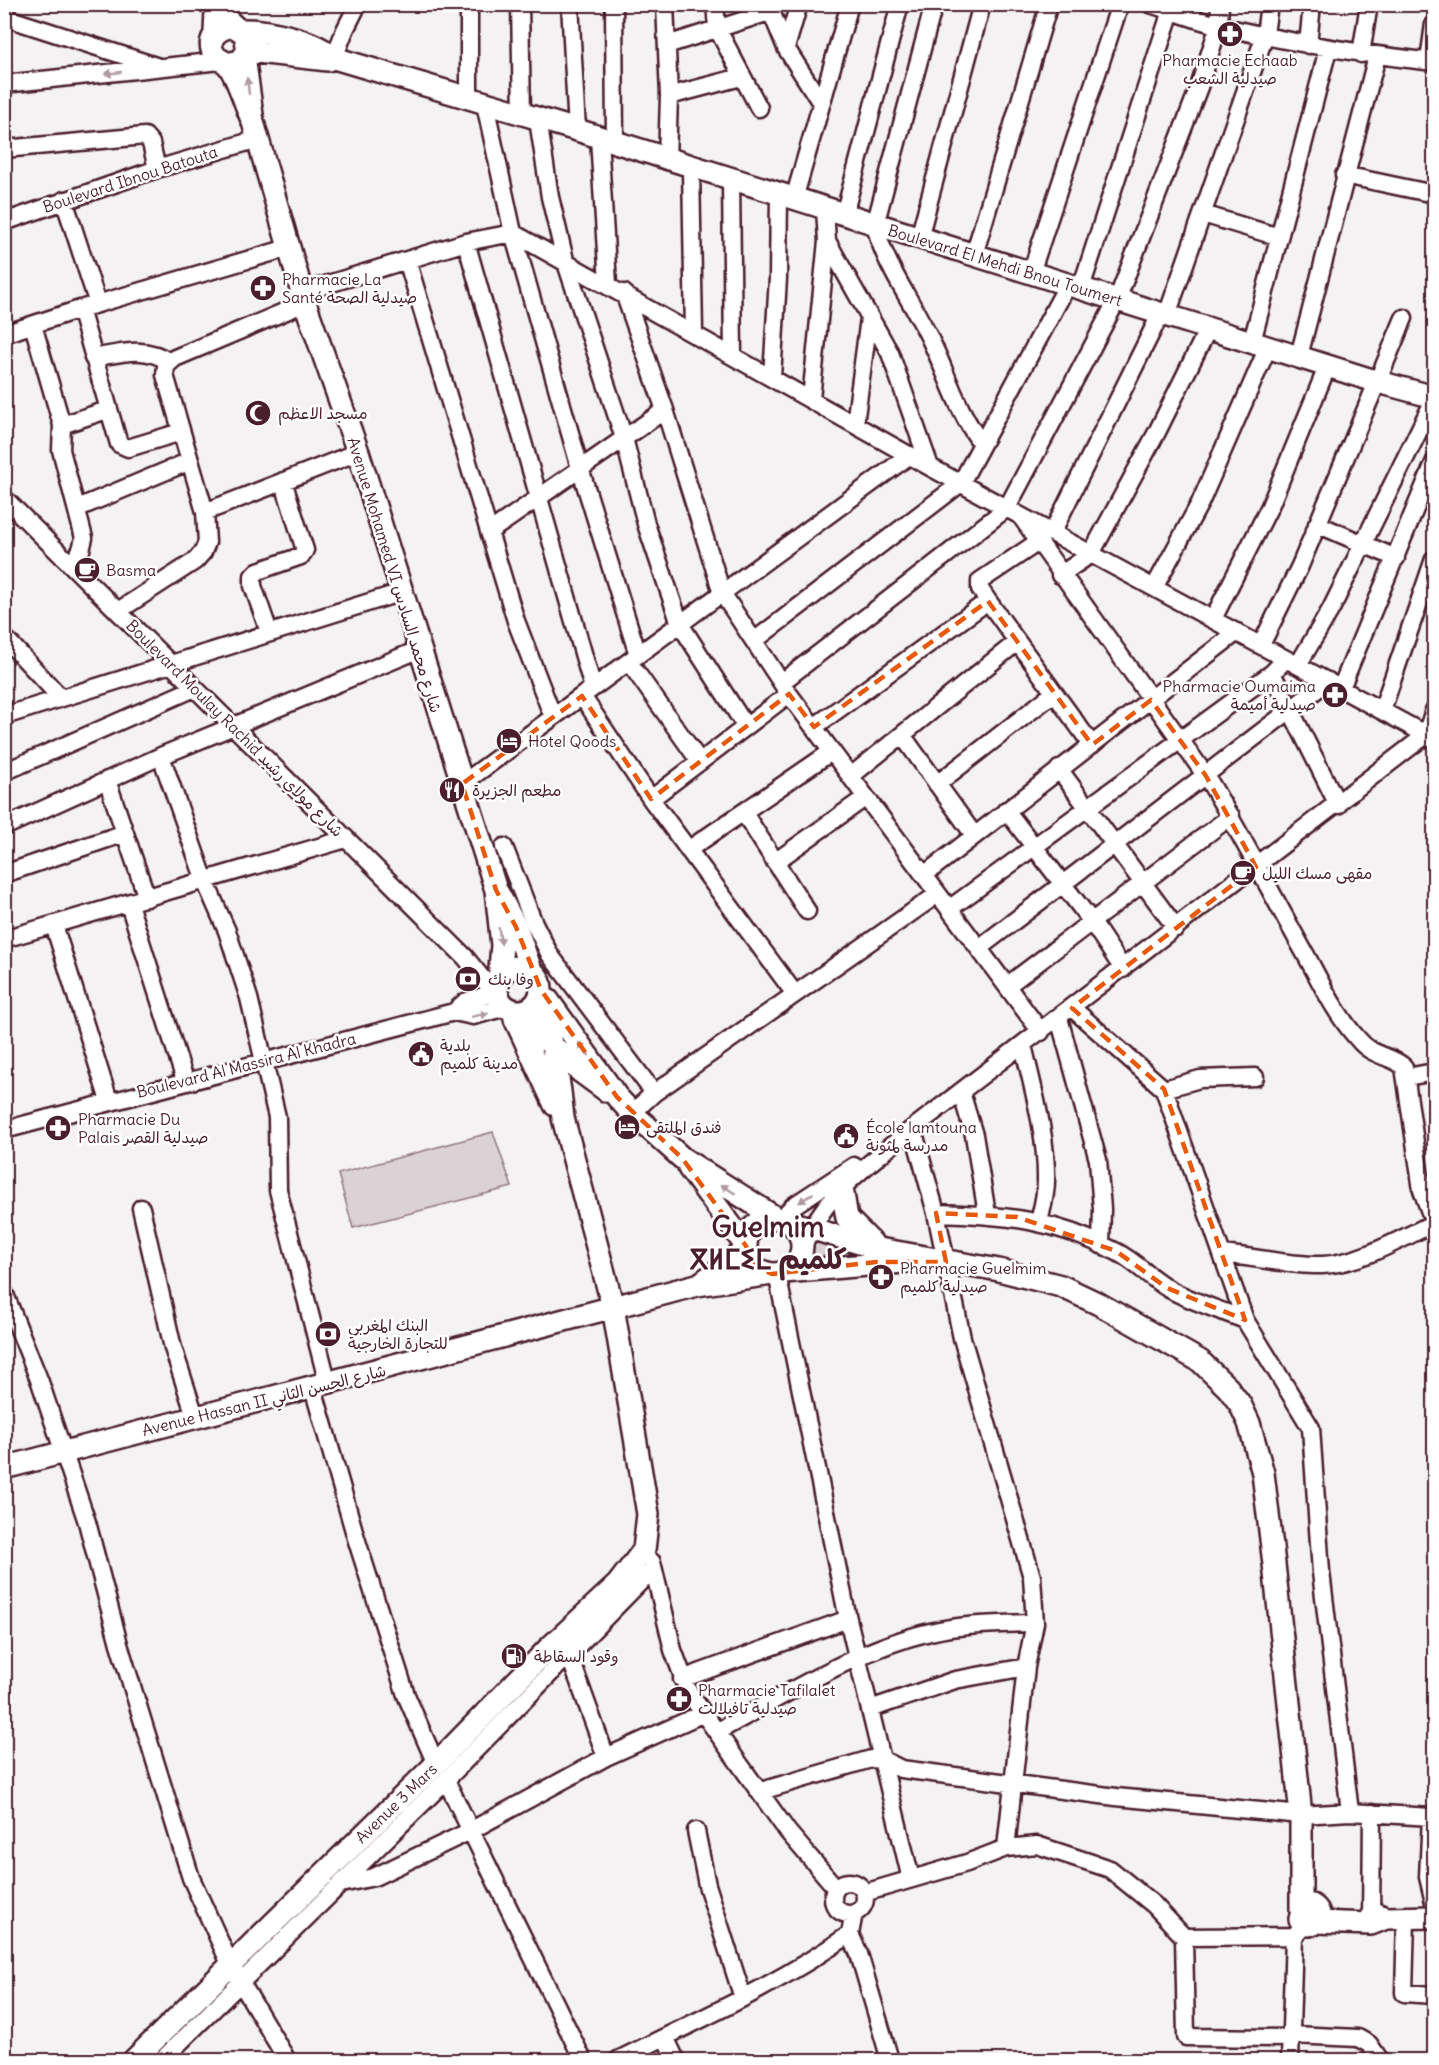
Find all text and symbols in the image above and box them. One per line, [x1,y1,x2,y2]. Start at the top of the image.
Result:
pharmacy icon: Pharmacie Echaab صيدلية الشعب [1215,19,1245,49]
place label: Pharmacie Echaab صيدلية الشعب [1162,50,1298,88]
one-way arrow [104,68,123,78]
one-way arrow [244,77,253,96]
street label: Boulevard Ibnou Batouta [40,141,220,217]
street label: Boulevard El Mehdi Bnou Toumert [885,220,1125,310]
place label: Pharmacie La Santé صيدلية الصحة [282,269,417,307]
pharmacy icon: Pharmacie La Santé صيدلية الصحة [248,273,278,303]
mosque icon: مسجد الاعظم [243,398,273,428]
place label: مسجد الاعظم [278,403,368,426]
street label: Avenue Mohamed VI شارع محمد السادس [342,435,447,716]
cafe icon: Basma [72,555,102,585]
place label: Basma [106,560,156,580]
street label: Boulevard Moulay Rachid شارع مولاي رشيد [121,615,348,842]
place label: Pharmacie Oumaima صيدلية أميمة [1163,676,1316,714]
pharmacy icon: Pharmacie Oumaima صيدلية أميمة [1320,680,1350,710]
hotel icon: Hotel Qoods [494,726,524,756]
place label: Hotel Qoods [528,731,616,751]
restaurant icon: مطعم الجزيرة [437,775,467,805]
place label: مطعم الجزيرة [472,780,561,803]
cafe icon: مقهى مسك الليل [1228,858,1258,888]
place label: مقهى مسك الليل [1262,863,1372,884]
one-way arrow [496,926,505,945]
bank icon: وفا بنك [453,964,483,994]
place label: وفا بنك [488,969,534,989]
one-way arrow [471,1009,489,1019]
street label: Boulevard Al Massira Al Khadra [134,1028,358,1102]
place label: بلدية مدينة كلميم [440,1035,518,1076]
public building icon: بلدية مدينة كلميم [406,1039,436,1069]
one-way arrow [577,1041,590,1057]
place label: Pharmacie Du Palais صيدلية القصر [78,1109,208,1147]
hotel icon: فندق الملتقى [612,1112,642,1142]
pharmacy icon: Pharmacie Du Palais صيدلية القصر [43,1113,73,1143]
place label: فندق الملتقى [646,1117,722,1138]
place label: École lamtouna مدرسة لمثونة [866,1117,977,1156]
public building icon: École lamtouna مدرسة لمثونة [831,1121,861,1151]
one-way arrow [720,1184,736,1195]
one-way arrow [798,1192,814,1203]
district label: Guelmim ⴳⵍⵎⵉⵎ كلميم [689,1209,847,1281]
place label: Pharmacie Guelmim صيدلية كلميم [900,1258,1046,1299]
pharmacy icon: Pharmacie Guelmim صيدلية كلميم [866,1262,896,1292]
place label: البنك المغربي للتجارة الخارجية [348,1315,448,1353]
bank icon: البنك المغربي للتجارة الخارجية [313,1319,343,1349]
street label: Avenue Hassan II شارع الحسن الثاني [140,1360,389,1445]
fuel station icon: وقود السقاطة [499,1641,529,1671]
place label: وقود السقاطة [534,1646,619,1667]
place label: Pharmacie Tafilalet صيدلية تافيلالت [698,1680,836,1718]
pharmacy icon: Pharmacie Tafilalet صيدلية تافيلالت [664,1684,694,1714]
street label: Avenue 3 Mars [351,1759,441,1847]

